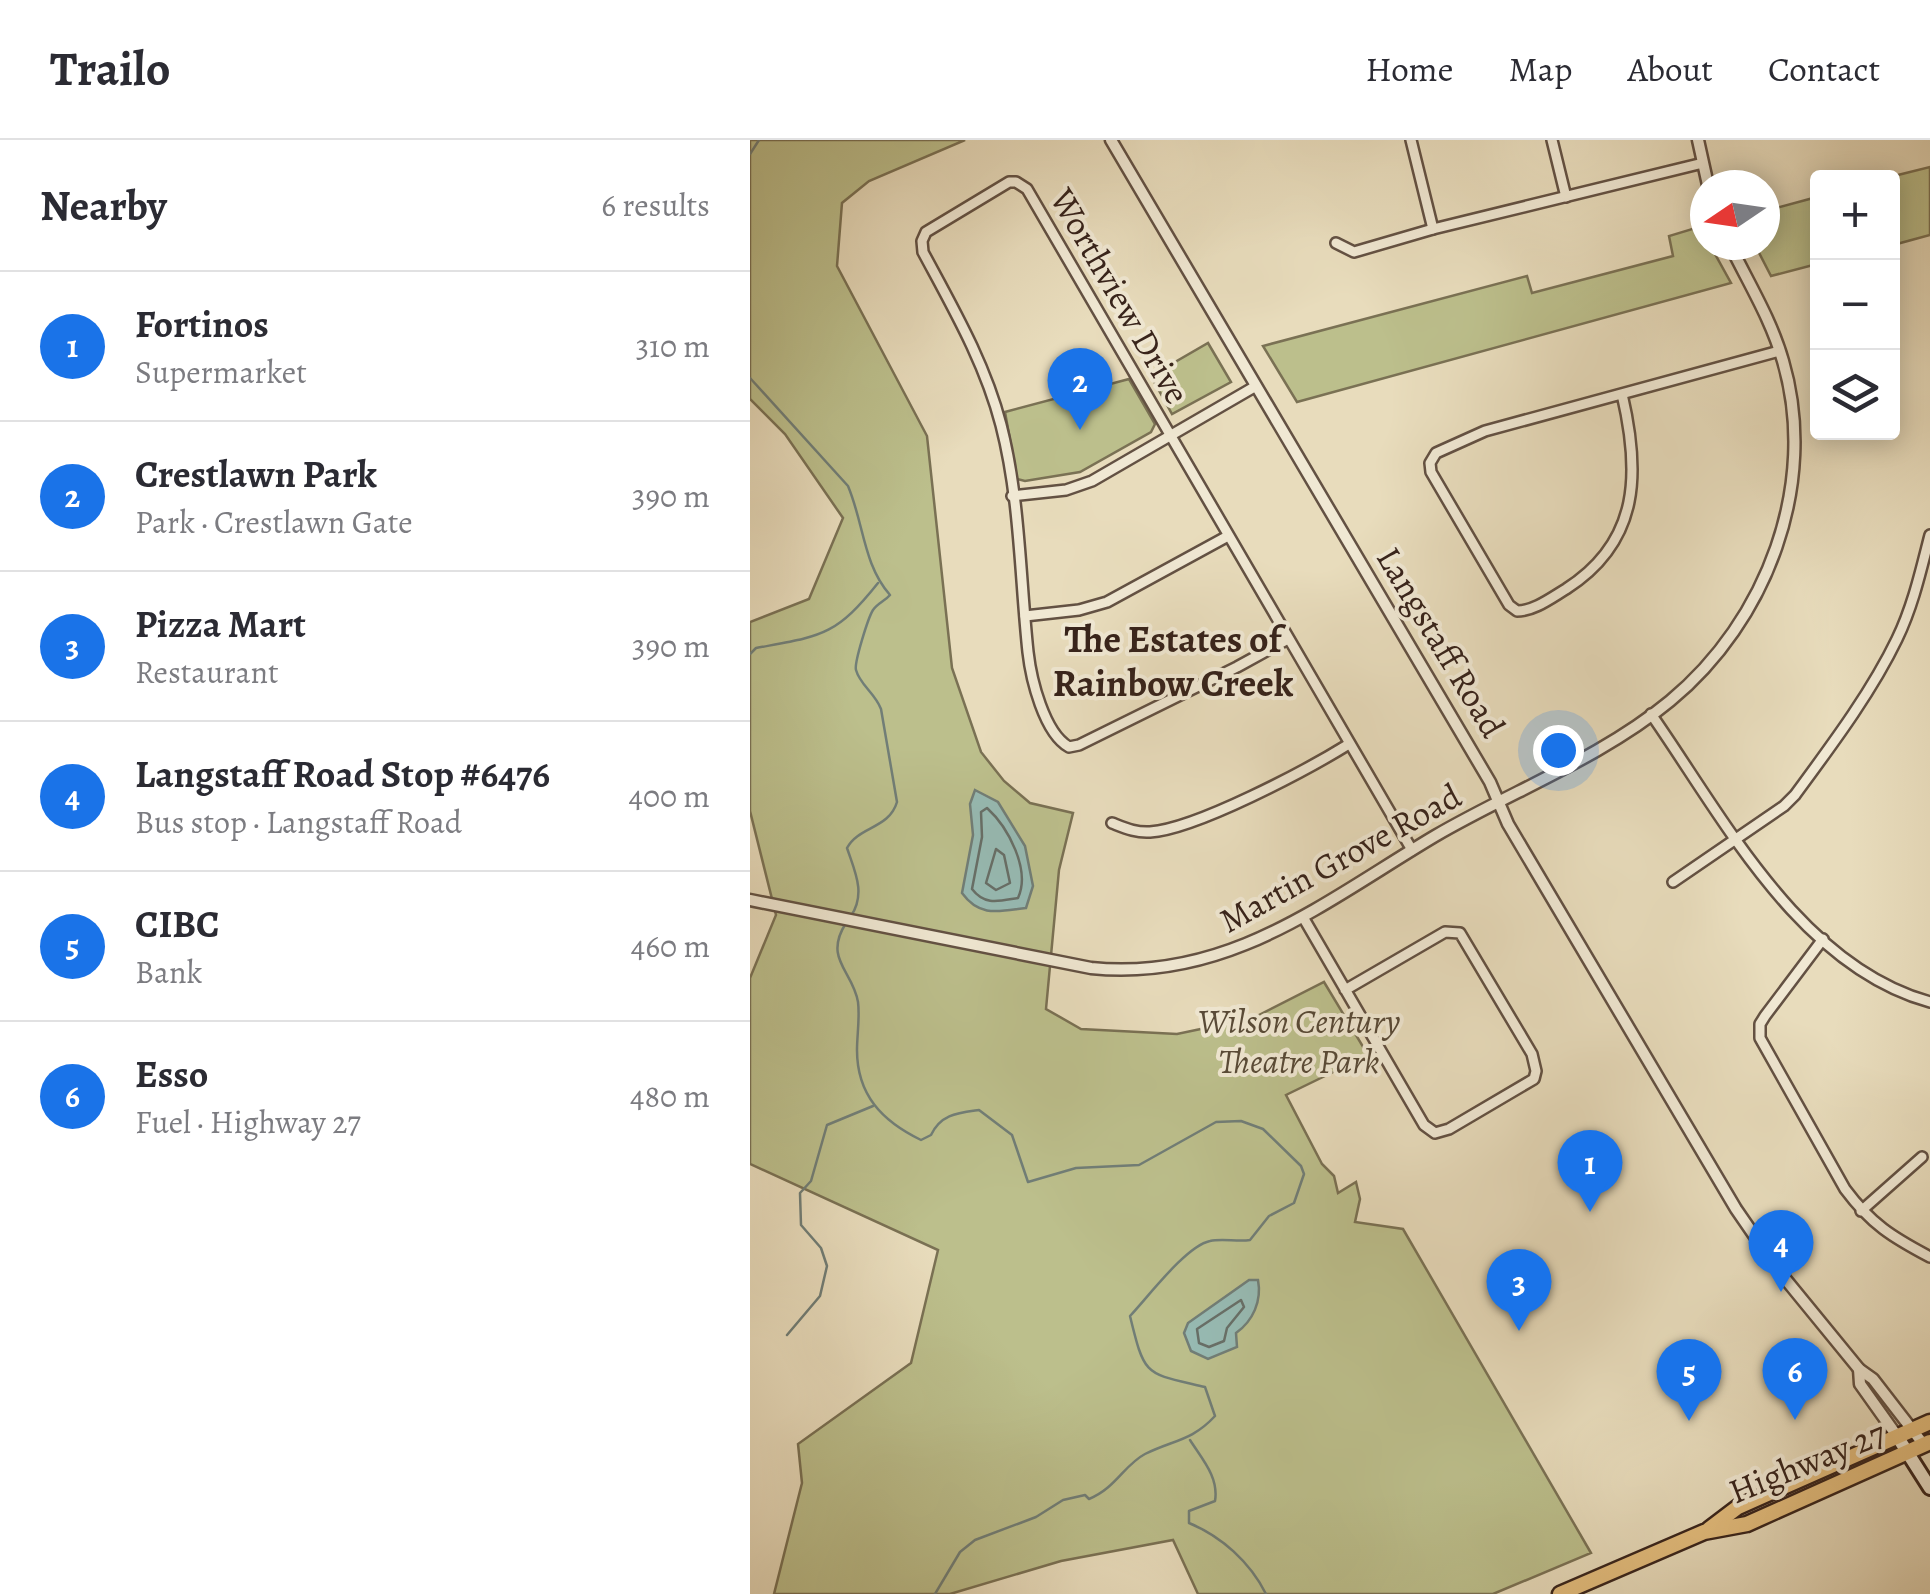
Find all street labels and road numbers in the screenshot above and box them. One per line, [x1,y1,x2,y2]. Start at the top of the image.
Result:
street label: Worthview Drive [1038,178,1201,413]
street label: Langstaff Road [1365,538,1517,746]
street label: Martin Grove Road [1210,772,1470,944]
street label: Highway 27 [1721,1409,1893,1515]

